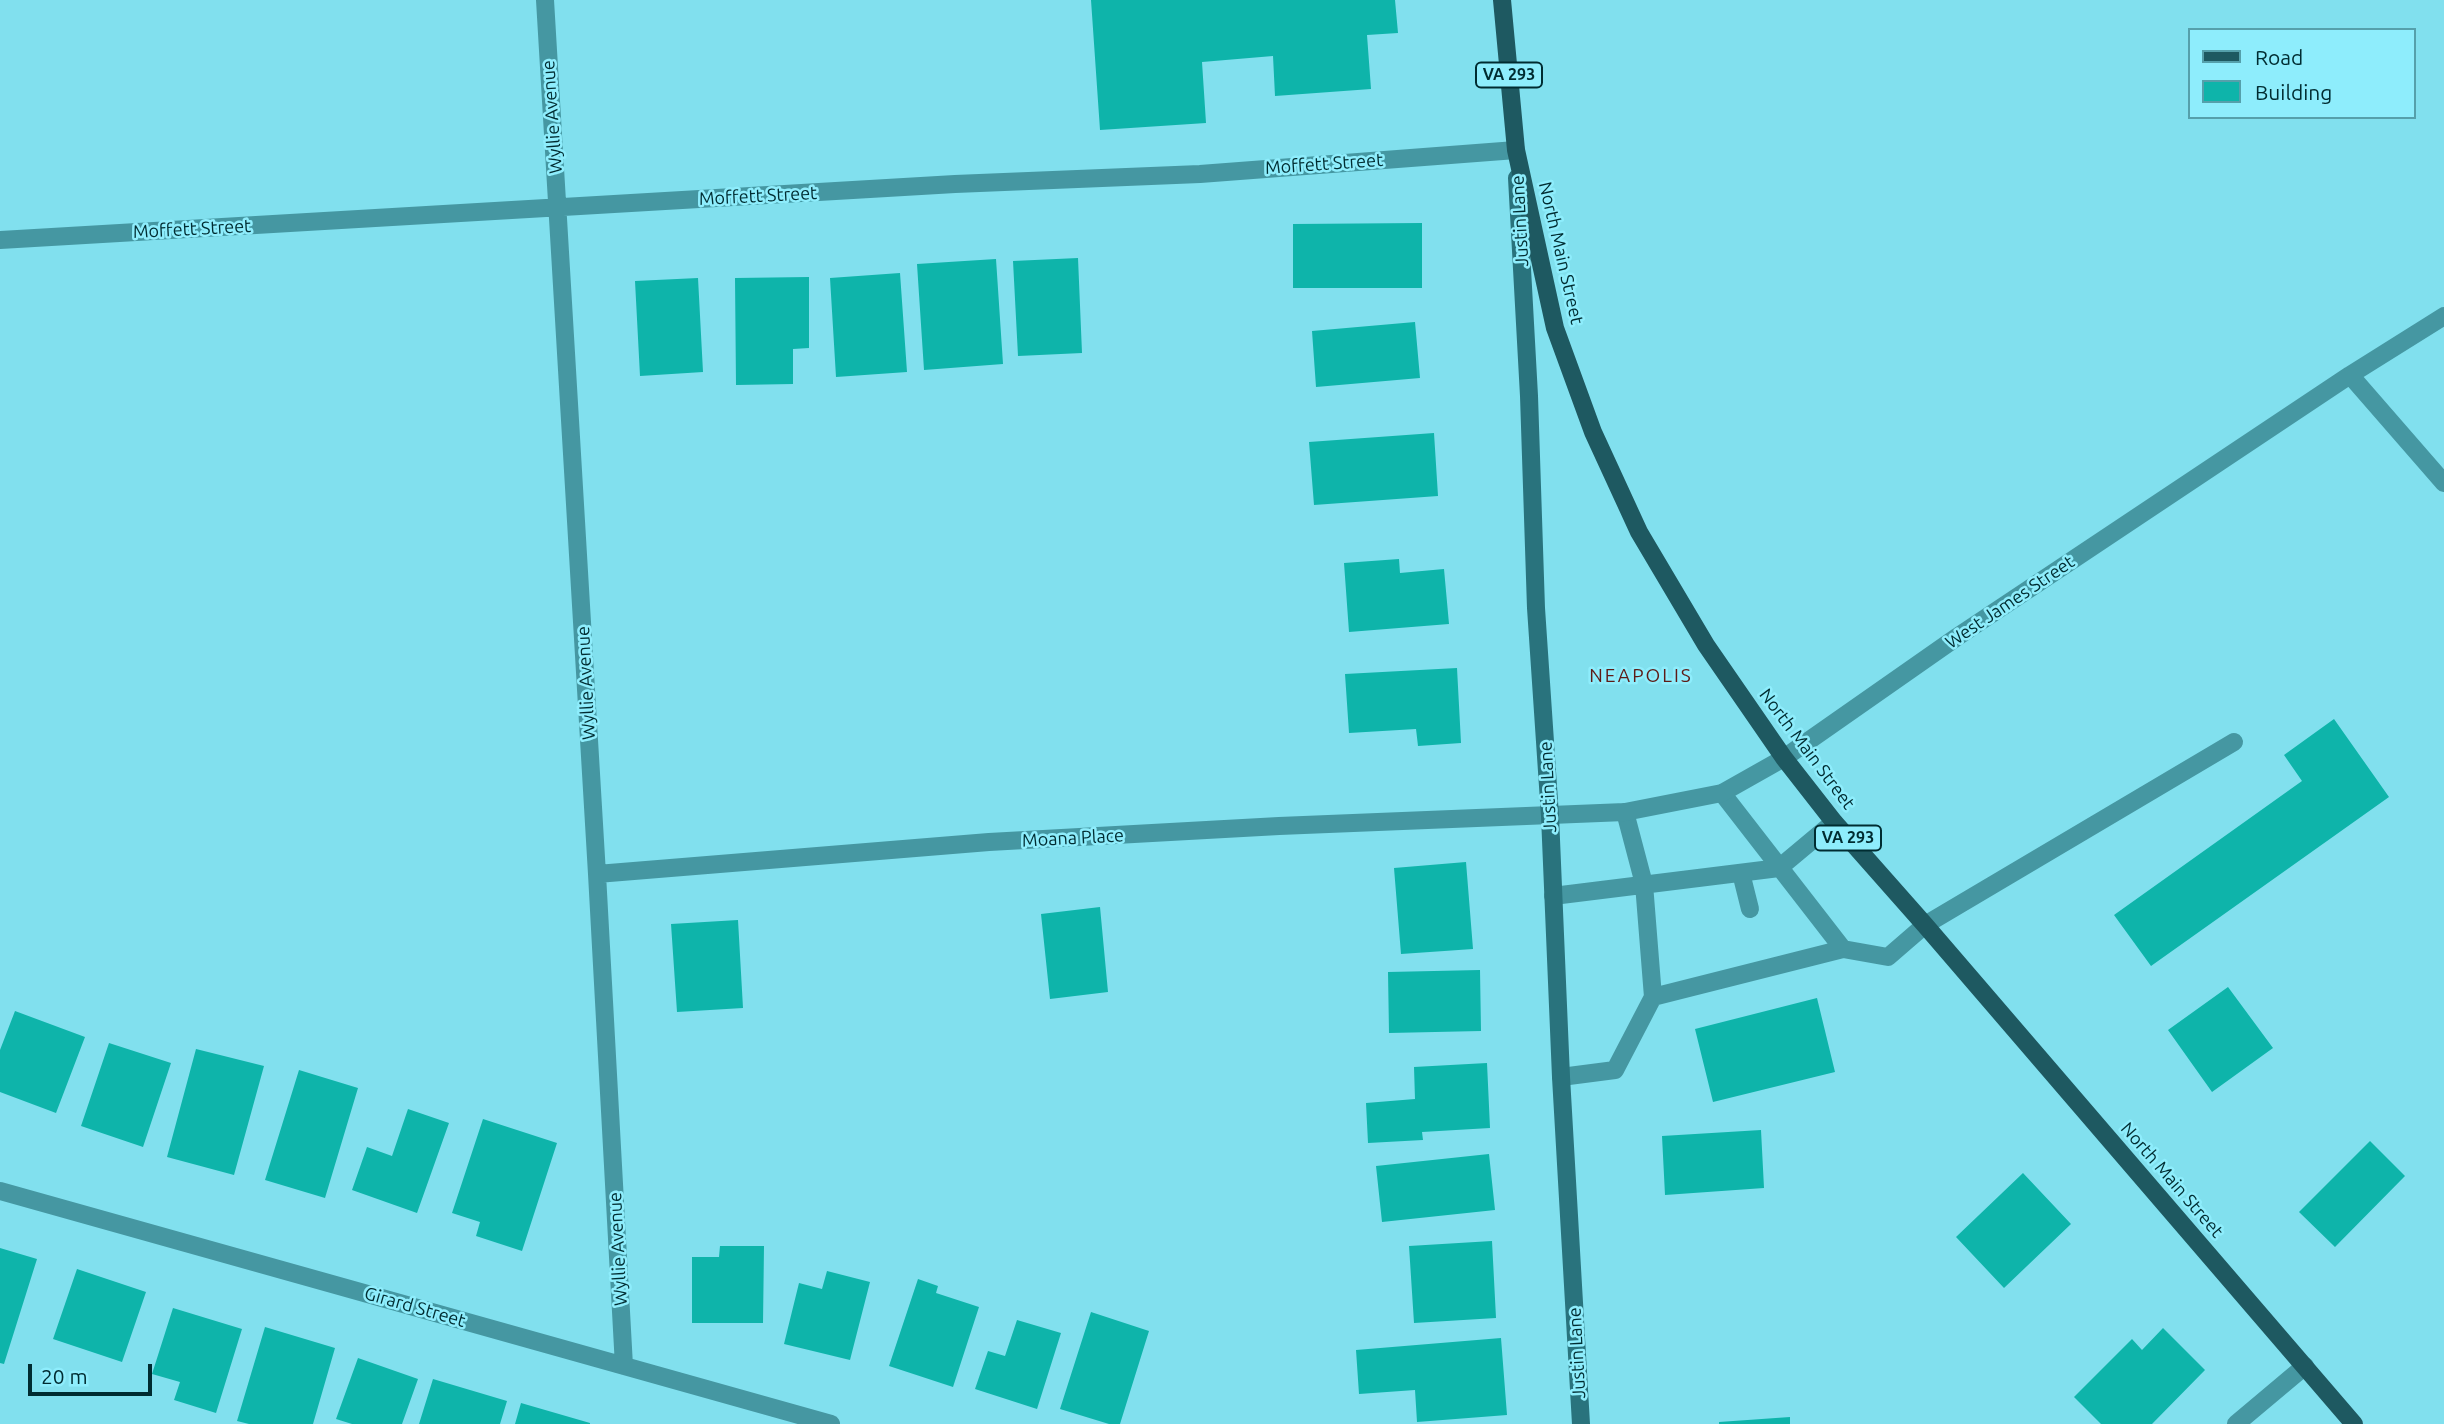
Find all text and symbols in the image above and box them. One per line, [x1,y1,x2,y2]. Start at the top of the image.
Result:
legend [2188,28,2416,119]
text: Road [2255,45,2303,69]
street label: Wyllie Avenue [537,59,567,175]
road number: VA 293 [1476,62,1542,88]
text: Building [2255,80,2332,104]
street label: Moffett Street [1264,149,1384,179]
street label: Justin Lane [1507,175,1533,267]
street label: North Main Street [1534,180,1588,326]
street label: Moffett Street [698,182,818,210]
street label: Moffett Street [132,215,252,243]
street label: West James Street [1941,551,2079,653]
street label: Wyllie Avenue [572,626,600,740]
district label: NEAPOLIS [1590,665,1692,687]
street label: North Main Street [1755,684,1859,814]
street label: Justin Lane [1535,741,1561,833]
street label: Moana Place [1021,825,1125,851]
road number: VA 293 [1815,825,1881,850]
street label: North Main Street [2116,1118,2228,1242]
street label: Wyllie Avenue [604,1192,632,1306]
street label: Girard Street [362,1282,468,1332]
street label: Justin Lane [1564,1307,1590,1399]
scale bar [32,1350,156,1394]
text: 20 m [41,1364,88,1388]

